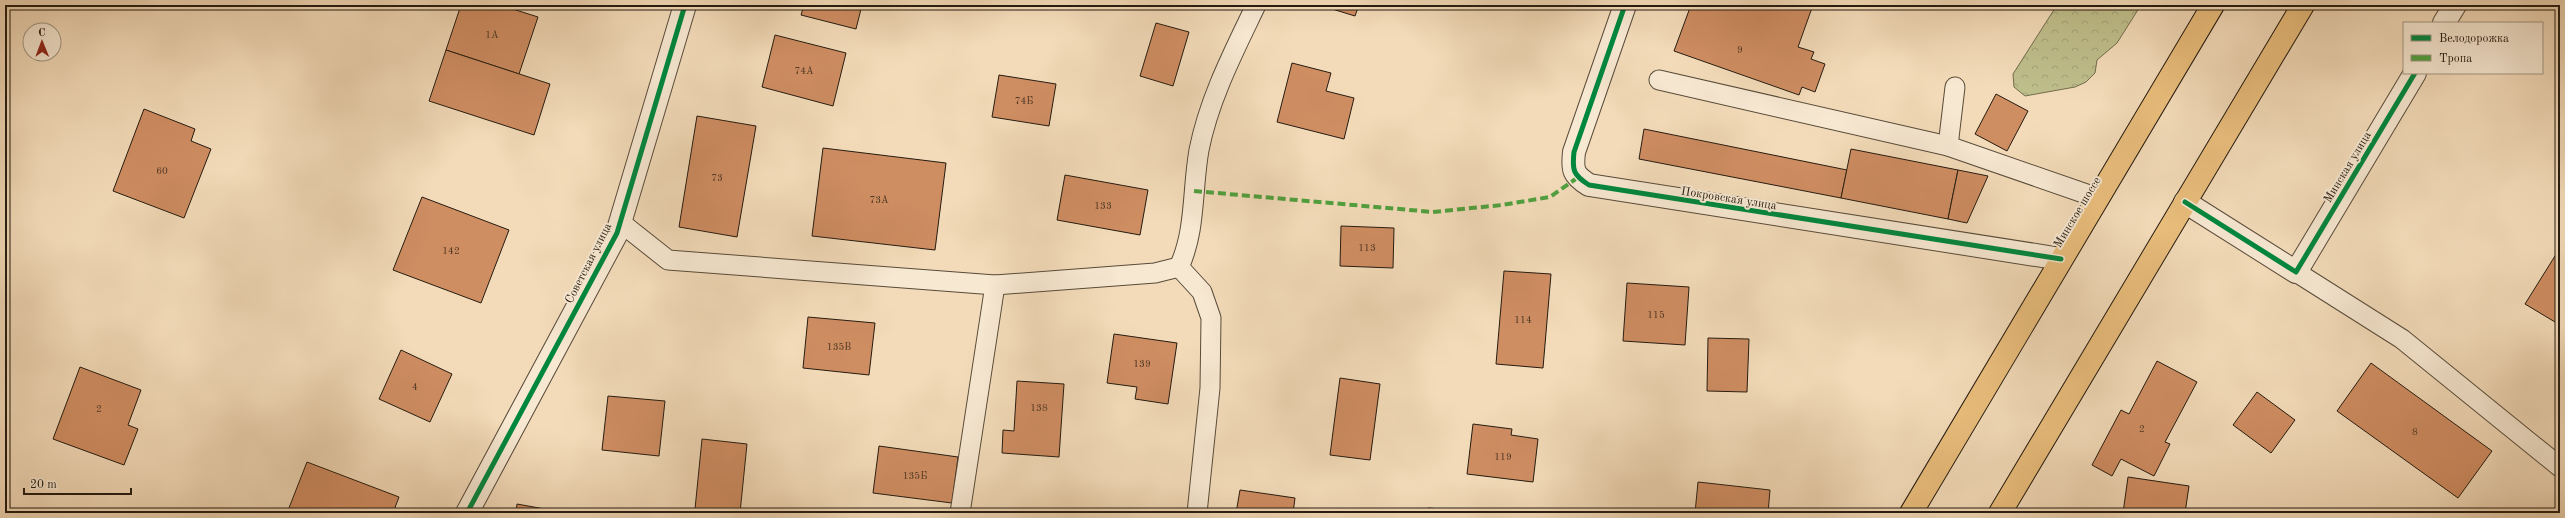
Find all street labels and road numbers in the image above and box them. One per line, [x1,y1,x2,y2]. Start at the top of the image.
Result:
street label: Минская улица [2322,130,2374,205]
street label: Минское шоссе [2052,175,2104,250]
street label: Покровская улица [1680,185,1778,212]
street label: Советская улица [563,221,614,306]

